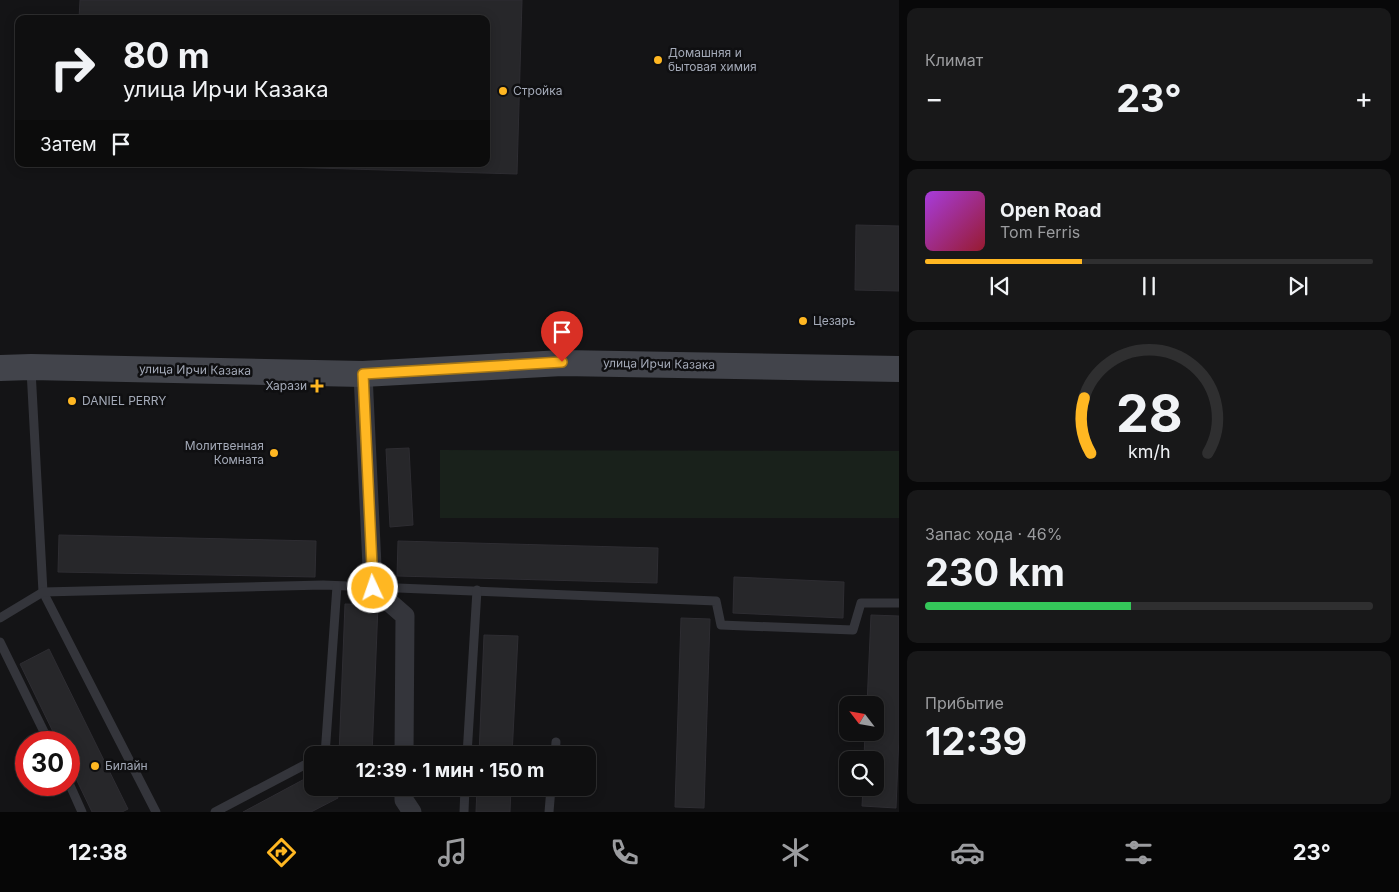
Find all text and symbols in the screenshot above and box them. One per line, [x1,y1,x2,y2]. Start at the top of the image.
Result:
text: 80 m [123,34,210,76]
icon: right [40,35,105,100]
place label: Домашняя и бытовая химия [668,45,757,74]
text: Климат [925,50,983,70]
marker: Домашняя и бытовая химия [652,54,664,66]
text: 23° [1116,75,1182,121]
text: улица Ирчи Казака [123,76,329,102]
text: − [925,81,944,115]
text: + [1354,81,1373,115]
place label: Стройка [513,83,562,98]
marker: Стройка [497,85,509,97]
icon: arrive [107,130,135,158]
text: Затем [40,133,97,156]
text: Open Road [1000,199,1101,222]
text: Tom Ferris [1000,222,1080,242]
icon: previous [986,272,1014,300]
icon: pause [1135,272,1163,300]
icon: next [1284,272,1312,300]
pin [541,311,583,362]
place label: Цезарь [813,313,856,328]
marker: Цезарь [797,315,809,327]
icon: arrive [548,318,576,346]
street label: улица Ирчи Казака [603,355,715,372]
street label: улица Ирчи Казака [139,361,251,378]
place label: Харази [266,378,307,393]
marker: Харази [311,380,323,392]
text: 28 [1116,382,1182,445]
place label: DANIEL PERRY [82,393,166,408]
marker: DANIEL PERRY [66,395,78,407]
place label: Молитвенная Комната [185,438,264,467]
text: km/h [1128,441,1170,462]
marker: Молитвенная Комната [268,447,280,459]
text: Запас хода · 46% [925,524,1062,544]
text: 230 km [925,549,1065,595]
position arrow [346,561,398,613]
text: Прибытие [925,693,1004,713]
north arrow [839,696,884,741]
map controls [839,696,884,796]
text: 12:39 [925,718,1027,764]
speed limit sign: 30 [15,731,80,796]
button: search [839,751,884,796]
place label: Билайн [105,758,148,773]
text: 12:39 · 1 мин · 150 m [356,759,544,782]
marker: Билайн [89,760,101,772]
icon: directions [264,835,299,870]
icon: music [435,835,470,870]
icon: phone [607,835,642,870]
icon: climate [778,835,813,870]
icon: car [950,835,985,870]
icon: filters [1121,835,1156,870]
text: 12:38 [68,839,127,865]
text: 23° [1293,839,1331,865]

